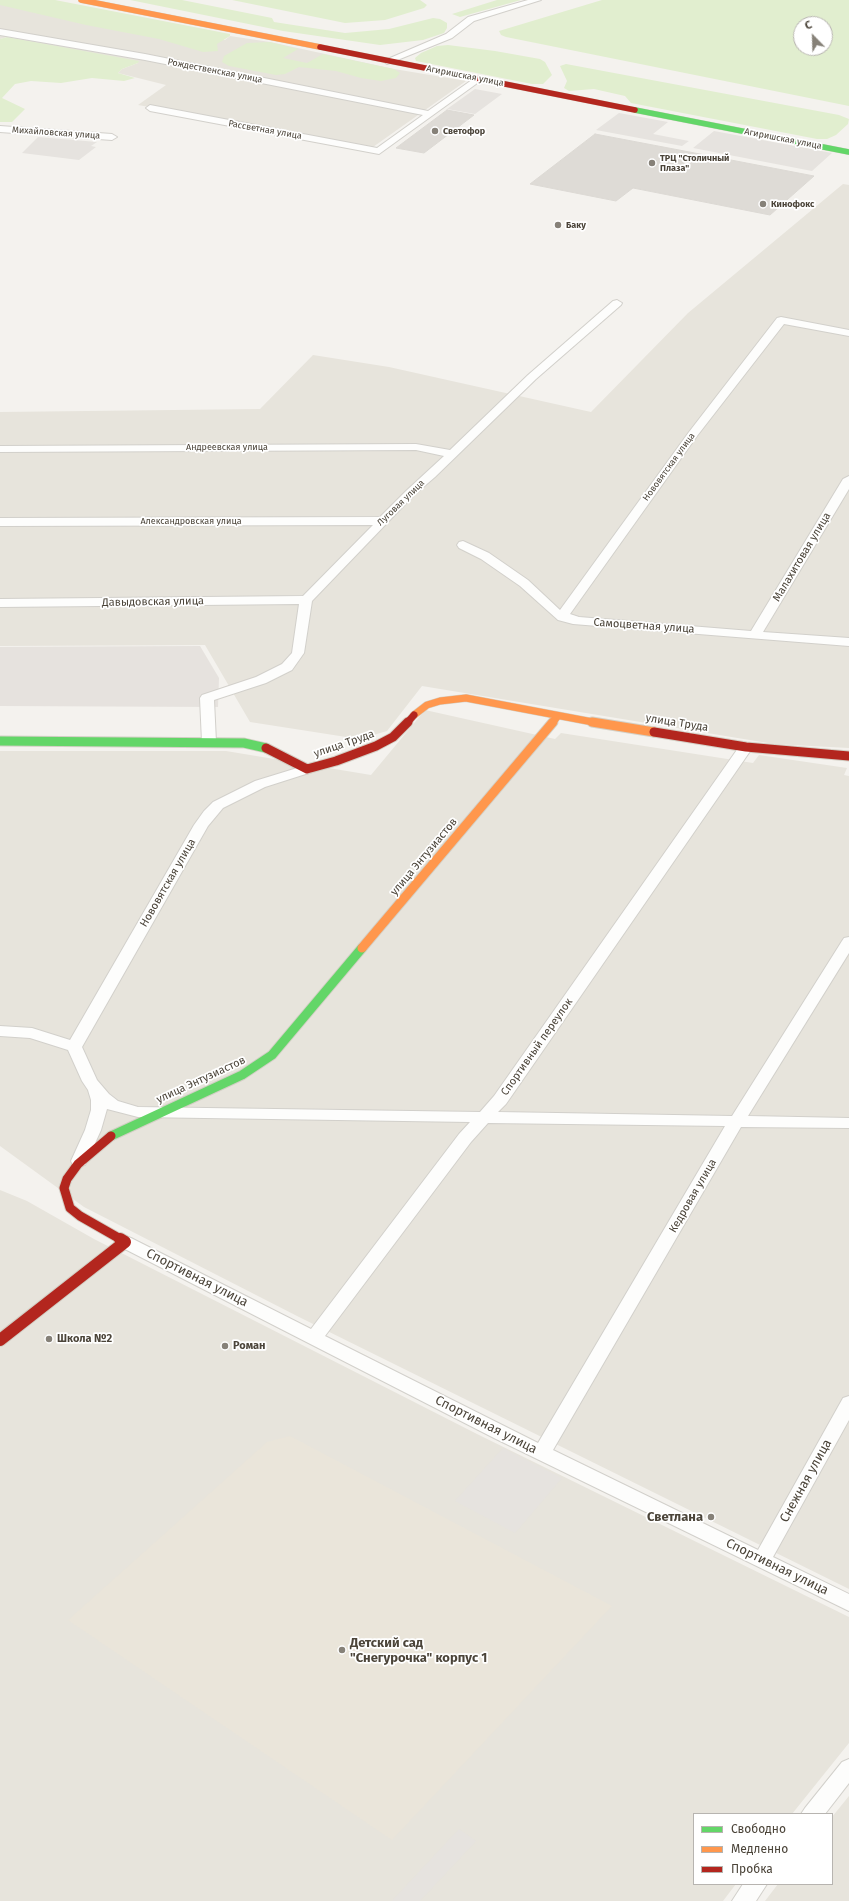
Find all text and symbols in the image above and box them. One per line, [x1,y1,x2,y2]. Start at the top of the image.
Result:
north arrow [793,16,833,56]
text: С [803,18,814,33]
street label: Рождественская улица [167,57,263,85]
street label: Агиришская улица [425,63,505,89]
street label: Рассветная улица [227,118,303,142]
street label: Михайловская улица [11,125,101,141]
marker: Светофор [430,126,440,136]
place label: Светофор [443,126,485,136]
street label: Агиришская улица [743,126,823,152]
place label: ТРЦ "Столичный Плаза" [660,153,729,174]
marker: ТРЦ "Столичный Плаза" [647,158,657,168]
marker: Кинофокс [758,199,768,209]
place label: Кинофокс [771,199,814,209]
marker: Баку [553,220,563,230]
place label: Баку [566,220,586,230]
street label: Нововятская улица [641,431,697,503]
street label: Андреевская улица [186,442,268,452]
street label: Луговая улица [375,478,427,528]
street label: Малахитовая улица [770,510,834,604]
street label: Александровская улица [140,516,242,526]
street label: Давыдовская улица [102,595,204,609]
street label: Самоцветная улица [593,616,695,636]
street label: улица Труда [645,712,709,734]
street label: улица Труда [312,727,376,761]
street label: улица Энтузиастов [388,816,460,898]
street label: Нововятская улица [137,836,199,930]
street label: Спортивный переулок [498,996,576,1098]
street label: улица Энтузиастов [154,1054,248,1106]
street label: Кедровая улица [667,1157,719,1235]
street label: Спортивная улица [143,1246,251,1310]
place label: Школа №2 [57,1332,112,1346]
marker: Школа №2 [44,1334,54,1344]
place label: Роман [233,1339,266,1353]
marker: Роман [220,1341,230,1351]
street label: Спортивная улица [432,1393,540,1457]
street label: Снежная улица [777,1437,835,1525]
place label: Светлана [647,1509,703,1525]
marker: Светлана [706,1512,716,1522]
street label: Спортивная улица [723,1535,831,1599]
place label: Детский сад "Снегурочка" корпус 1 [350,1635,487,1666]
marker: Детский сад "Снегурочка" корпус 1 [337,1645,347,1655]
legend [693,1813,833,1885]
text: Свободно [731,1822,786,1836]
text: Медленно [731,1842,788,1856]
text: Пробка [731,1862,773,1876]

